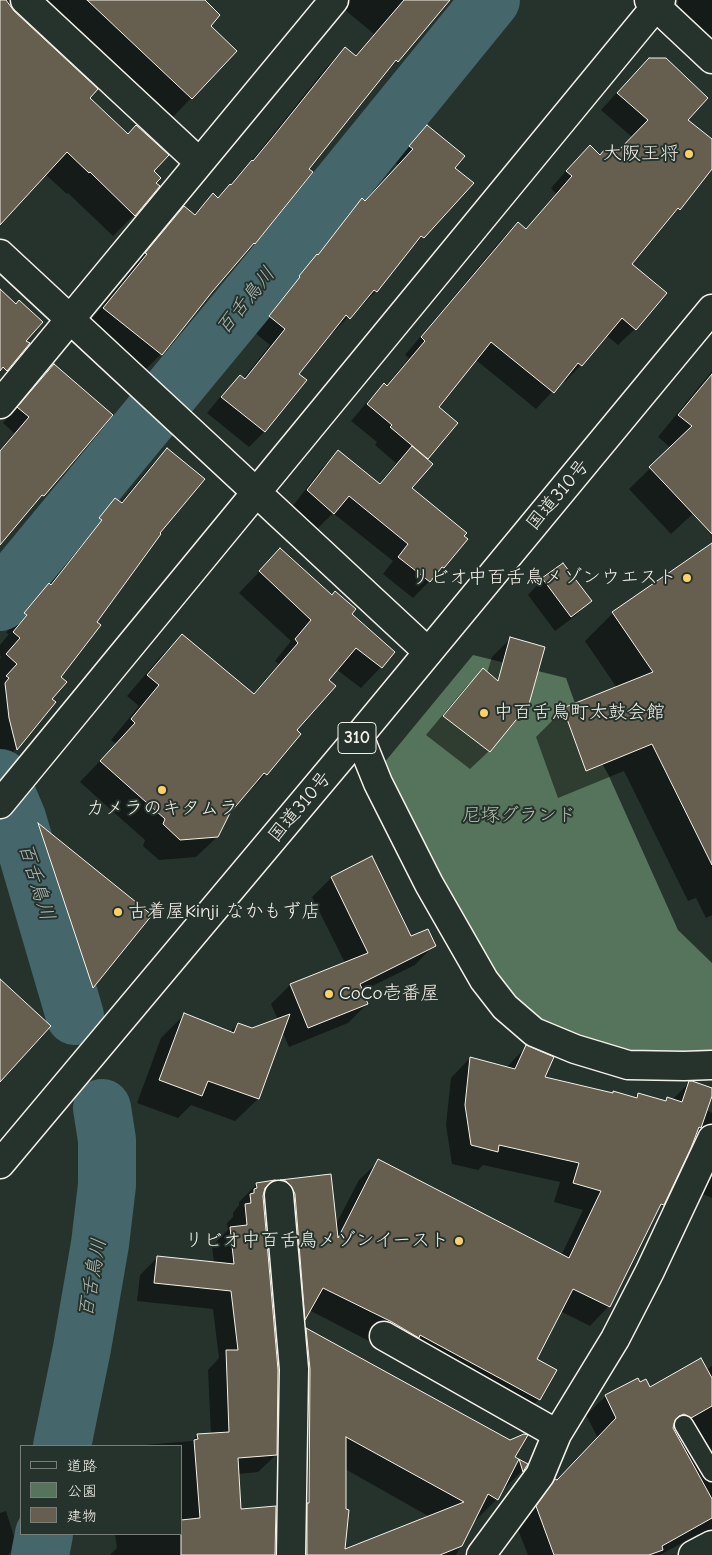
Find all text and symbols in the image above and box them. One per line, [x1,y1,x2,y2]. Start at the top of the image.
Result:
place label: 大阪王将 [603,143,679,165]
marker: 大阪王将 [683,148,695,160]
water label: 百舌鳥川 [212,262,280,340]
street label: 国道310号 [522,455,594,535]
place label: リビオ中百舌鳥メゾンウエスト [411,567,677,589]
marker: リビオ中百舌鳥メゾンウエスト [681,572,693,584]
place label: 中百舌鳥町太鼓会館 [494,702,665,724]
marker: 中百舌鳥町太鼓会館 [478,707,490,719]
road number: 310 [338,722,376,754]
street label: 国道310号 [264,767,336,847]
marker: カメラのキタムラ [156,784,168,796]
place label: カメラのキタムラ [86,798,238,820]
park label: 尼塚グランド [462,805,576,827]
water label: 百舌鳥川 [13,840,59,924]
place label: 古着屋Kinji なかもず店 [128,901,321,923]
marker: 古着屋Kinji なかもず店 [112,906,124,918]
place label: CoCo壱番屋 [339,983,439,1005]
marker: CoCo壱番屋 [323,988,335,1000]
place label: リビオ中百舌鳥メゾンイースト [185,1230,449,1252]
marker: リビオ中百舌鳥メゾンイースト [453,1235,465,1247]
water label: 百舌鳥川 [74,1237,112,1319]
legend [20,1445,182,1535]
text: 道路 [67,1457,97,1475]
text: 公園 [67,1482,97,1500]
text: 建物 [67,1507,97,1525]

